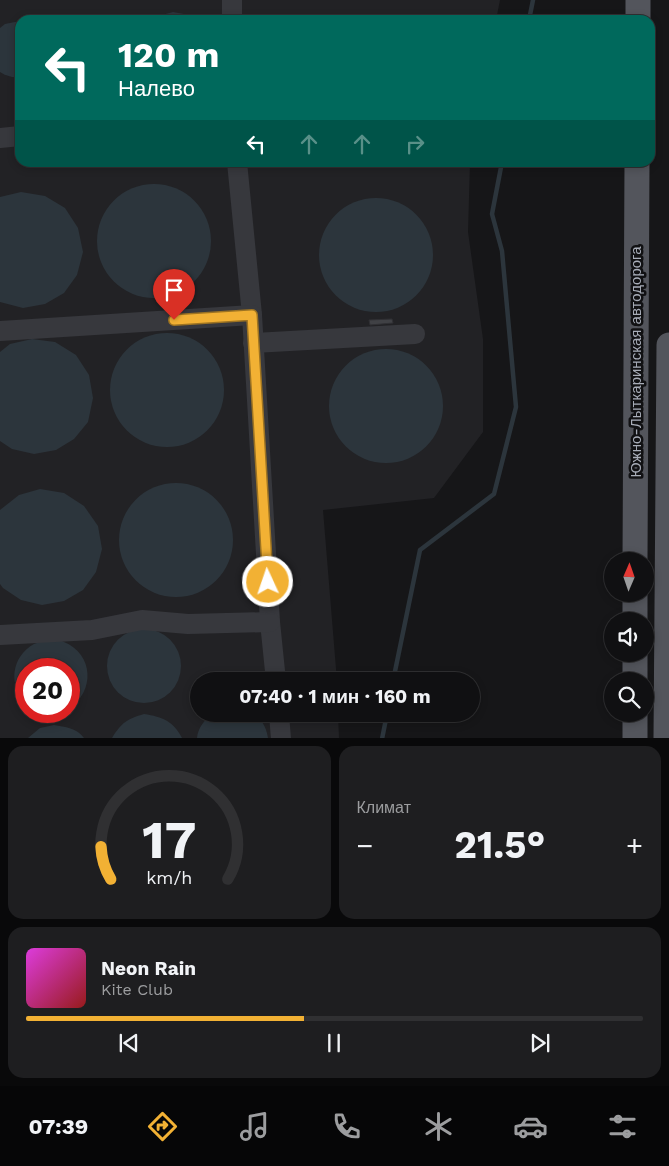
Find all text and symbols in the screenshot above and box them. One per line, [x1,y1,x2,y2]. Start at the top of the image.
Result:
text: 120 m [118,34,219,76]
icon: left [35,35,100,100]
text: Налево [118,76,195,101]
icon: left [242,130,270,158]
icon: ahead [295,130,323,158]
icon: ahead [348,130,376,158]
icon: right [401,130,429,158]
street label: Южно-Лыткаринская автодорога [627,246,645,478]
pin [153,269,195,320]
icon: arrive [160,276,188,304]
north arrow [604,552,654,602]
map controls [604,552,654,722]
position arrow [241,555,293,607]
button: sound [604,612,654,662]
speed limit sign: 20 [15,658,80,723]
button: search [604,672,654,722]
text: 07:40 · 1 мин · 160 m [239,685,431,708]
text: Климат [357,798,411,817]
text: 17 [142,810,196,871]
text: 21.5° [454,823,545,867]
text: − [357,829,373,862]
text: + [626,829,643,862]
text: km/h [146,867,192,888]
text: Neon Rain [101,957,196,980]
text: Kite Club [101,980,173,999]
icon: previous [115,1029,143,1057]
icon: pause [320,1029,348,1057]
icon: next [526,1029,554,1057]
icon: directions [145,1109,180,1144]
icon: music [237,1109,272,1144]
icon: phone [329,1109,364,1144]
icon: climate [421,1109,456,1144]
icon: car [513,1109,548,1144]
icon: filters [605,1109,640,1144]
text: 07:39 [29,1114,88,1139]

